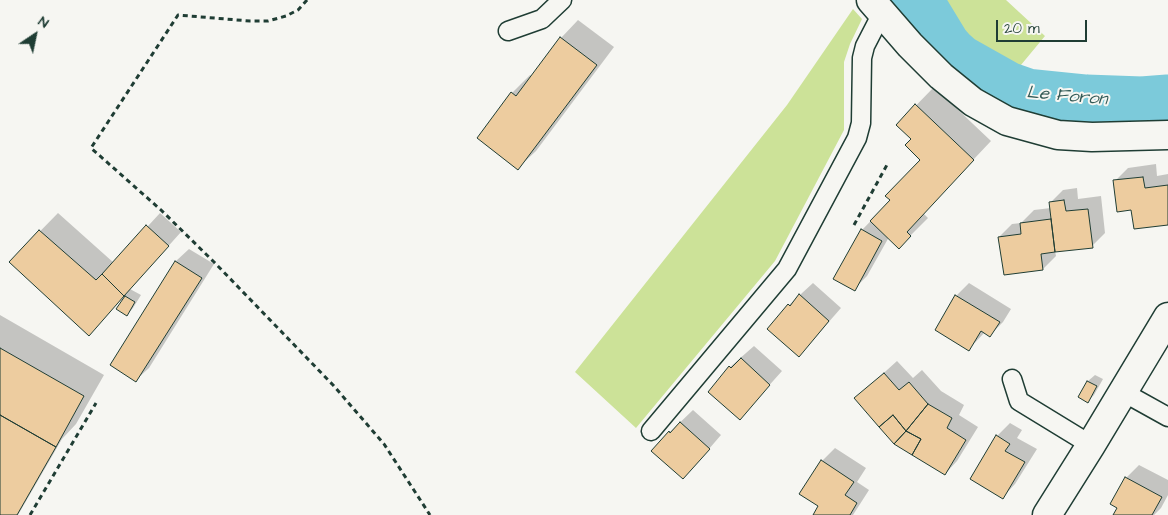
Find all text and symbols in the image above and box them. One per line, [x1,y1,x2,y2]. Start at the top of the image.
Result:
north arrow [10,10,60,60]
scale bar [998,10,1089,42]
text: N [34,12,53,33]
text: 20 m [1004,18,1040,39]
water label: Le Foron [1026,83,1108,111]

